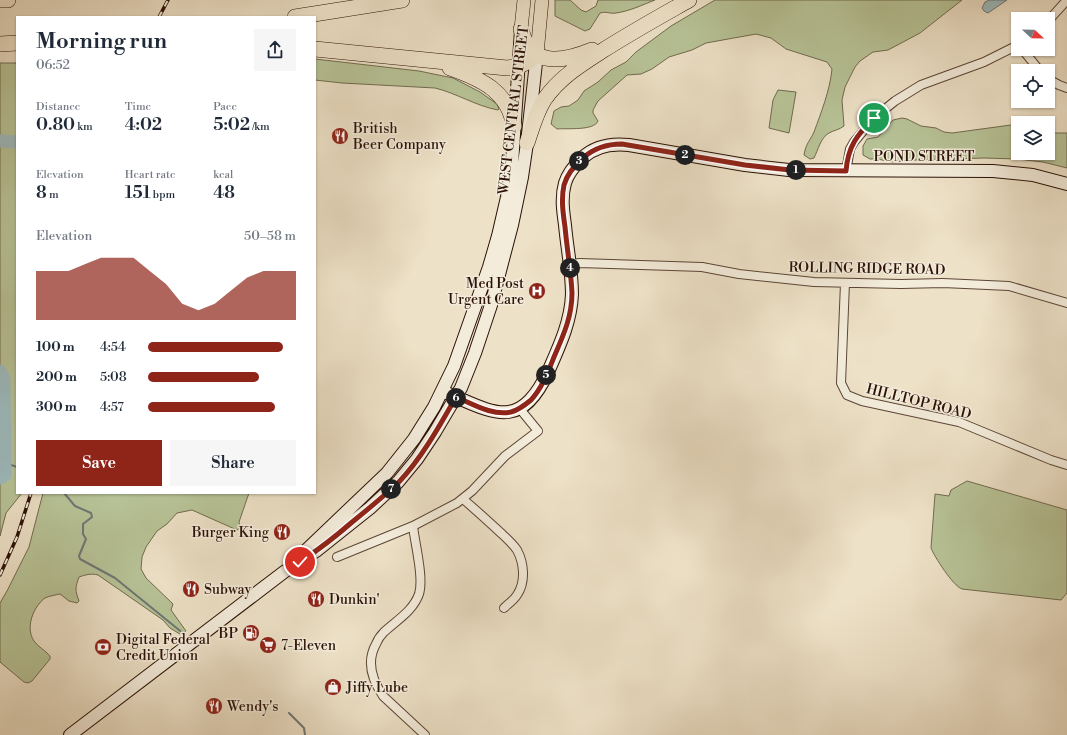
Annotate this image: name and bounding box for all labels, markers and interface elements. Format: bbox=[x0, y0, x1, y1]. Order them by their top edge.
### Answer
north arrow bbox=[1011, 12, 1055, 56]
map controls bbox=[1011, 12, 1055, 160]
street label: WEST CENTRAL STREET bbox=[495, 24, 533, 197]
text: Morning run bbox=[36, 28, 167, 55]
button: share bbox=[254, 29, 296, 71]
text: 06:52 bbox=[36, 57, 70, 73]
button: locate bbox=[1011, 64, 1055, 108]
text: Distance bbox=[36, 100, 80, 114]
text: Time bbox=[125, 100, 151, 114]
text: Pace bbox=[213, 100, 237, 114]
pin bbox=[857, 101, 891, 135]
icon: arrive bbox=[863, 107, 885, 129]
text: 0.80 bbox=[36, 114, 75, 136]
text: 4:02 bbox=[125, 114, 162, 136]
text: 5:02 bbox=[213, 114, 250, 136]
button: layers bbox=[1011, 116, 1055, 160]
text: km bbox=[75, 120, 93, 134]
text: /km bbox=[250, 120, 270, 134]
place label: British Beer Company bbox=[352, 120, 446, 154]
restaurant icon: British Beer Company bbox=[330, 126, 350, 146]
pin: 2 bbox=[675, 145, 695, 165]
text: 2 bbox=[682, 148, 688, 162]
street label: POND STREET bbox=[874, 148, 975, 166]
pin: 3 bbox=[569, 151, 589, 171]
text: 3 bbox=[576, 154, 582, 168]
pin: 1 bbox=[786, 160, 806, 180]
text: 1 bbox=[793, 163, 799, 177]
text: Elevation bbox=[36, 168, 84, 182]
text: Heart rate bbox=[125, 168, 175, 182]
text: kcal bbox=[213, 168, 233, 182]
text: 8 bbox=[36, 182, 47, 204]
text: 151 bbox=[125, 182, 151, 204]
text: 48 bbox=[213, 182, 235, 204]
text: m bbox=[47, 188, 59, 202]
text: bpm bbox=[151, 188, 175, 202]
text: Elevation bbox=[36, 228, 92, 244]
text: 50–58 m bbox=[244, 228, 296, 244]
pin: 4 bbox=[560, 258, 580, 278]
street label: ROLLING RIDGE ROAD bbox=[788, 259, 946, 279]
text: 4 bbox=[566, 261, 574, 275]
place label: Med Post Urgent Care bbox=[448, 275, 524, 309]
hospital icon: Med Post Urgent Care bbox=[527, 281, 547, 301]
text: 100 m bbox=[36, 339, 75, 355]
text: 4:54 bbox=[100, 339, 126, 355]
pin: 5 bbox=[536, 365, 556, 385]
text: 5 bbox=[543, 368, 549, 382]
text: 200 m bbox=[36, 369, 77, 385]
text: 5:08 bbox=[100, 369, 127, 385]
street label: HILLTOP ROAD bbox=[864, 380, 973, 424]
pin: 6 bbox=[446, 388, 466, 408]
text: 6 bbox=[453, 391, 459, 405]
text: 300 m bbox=[36, 399, 77, 415]
text: 4:57 bbox=[100, 399, 124, 415]
button: Save bbox=[36, 440, 162, 486]
button: Share bbox=[170, 440, 296, 486]
pin: 7 bbox=[381, 479, 401, 499]
text: 7 bbox=[388, 482, 394, 496]
restaurant icon: Burger King bbox=[272, 522, 292, 542]
place label: Burger King bbox=[191, 524, 270, 542]
pin bbox=[283, 545, 317, 579]
icon: check bbox=[289, 551, 311, 573]
restaurant icon: Subway bbox=[181, 579, 201, 599]
place label: Subway bbox=[204, 581, 252, 599]
restaurant icon: Dunkin' bbox=[306, 589, 326, 609]
place label: Dunkin' bbox=[329, 591, 380, 609]
fuel station icon: BP bbox=[241, 623, 261, 643]
place label: BP bbox=[218, 625, 238, 643]
place label: Digital Federal Credit Union bbox=[116, 631, 210, 665]
supermarket icon: 7-Eleven bbox=[258, 635, 278, 655]
bank icon: Digital Federal Credit Union bbox=[93, 637, 113, 657]
place label: 7-Eleven bbox=[281, 637, 337, 655]
shop icon: Jiffy Lube bbox=[323, 677, 343, 697]
place label: Jiffy Lube bbox=[345, 679, 408, 697]
restaurant icon: Wendy's bbox=[204, 696, 224, 716]
place label: Wendy's bbox=[226, 698, 278, 716]

